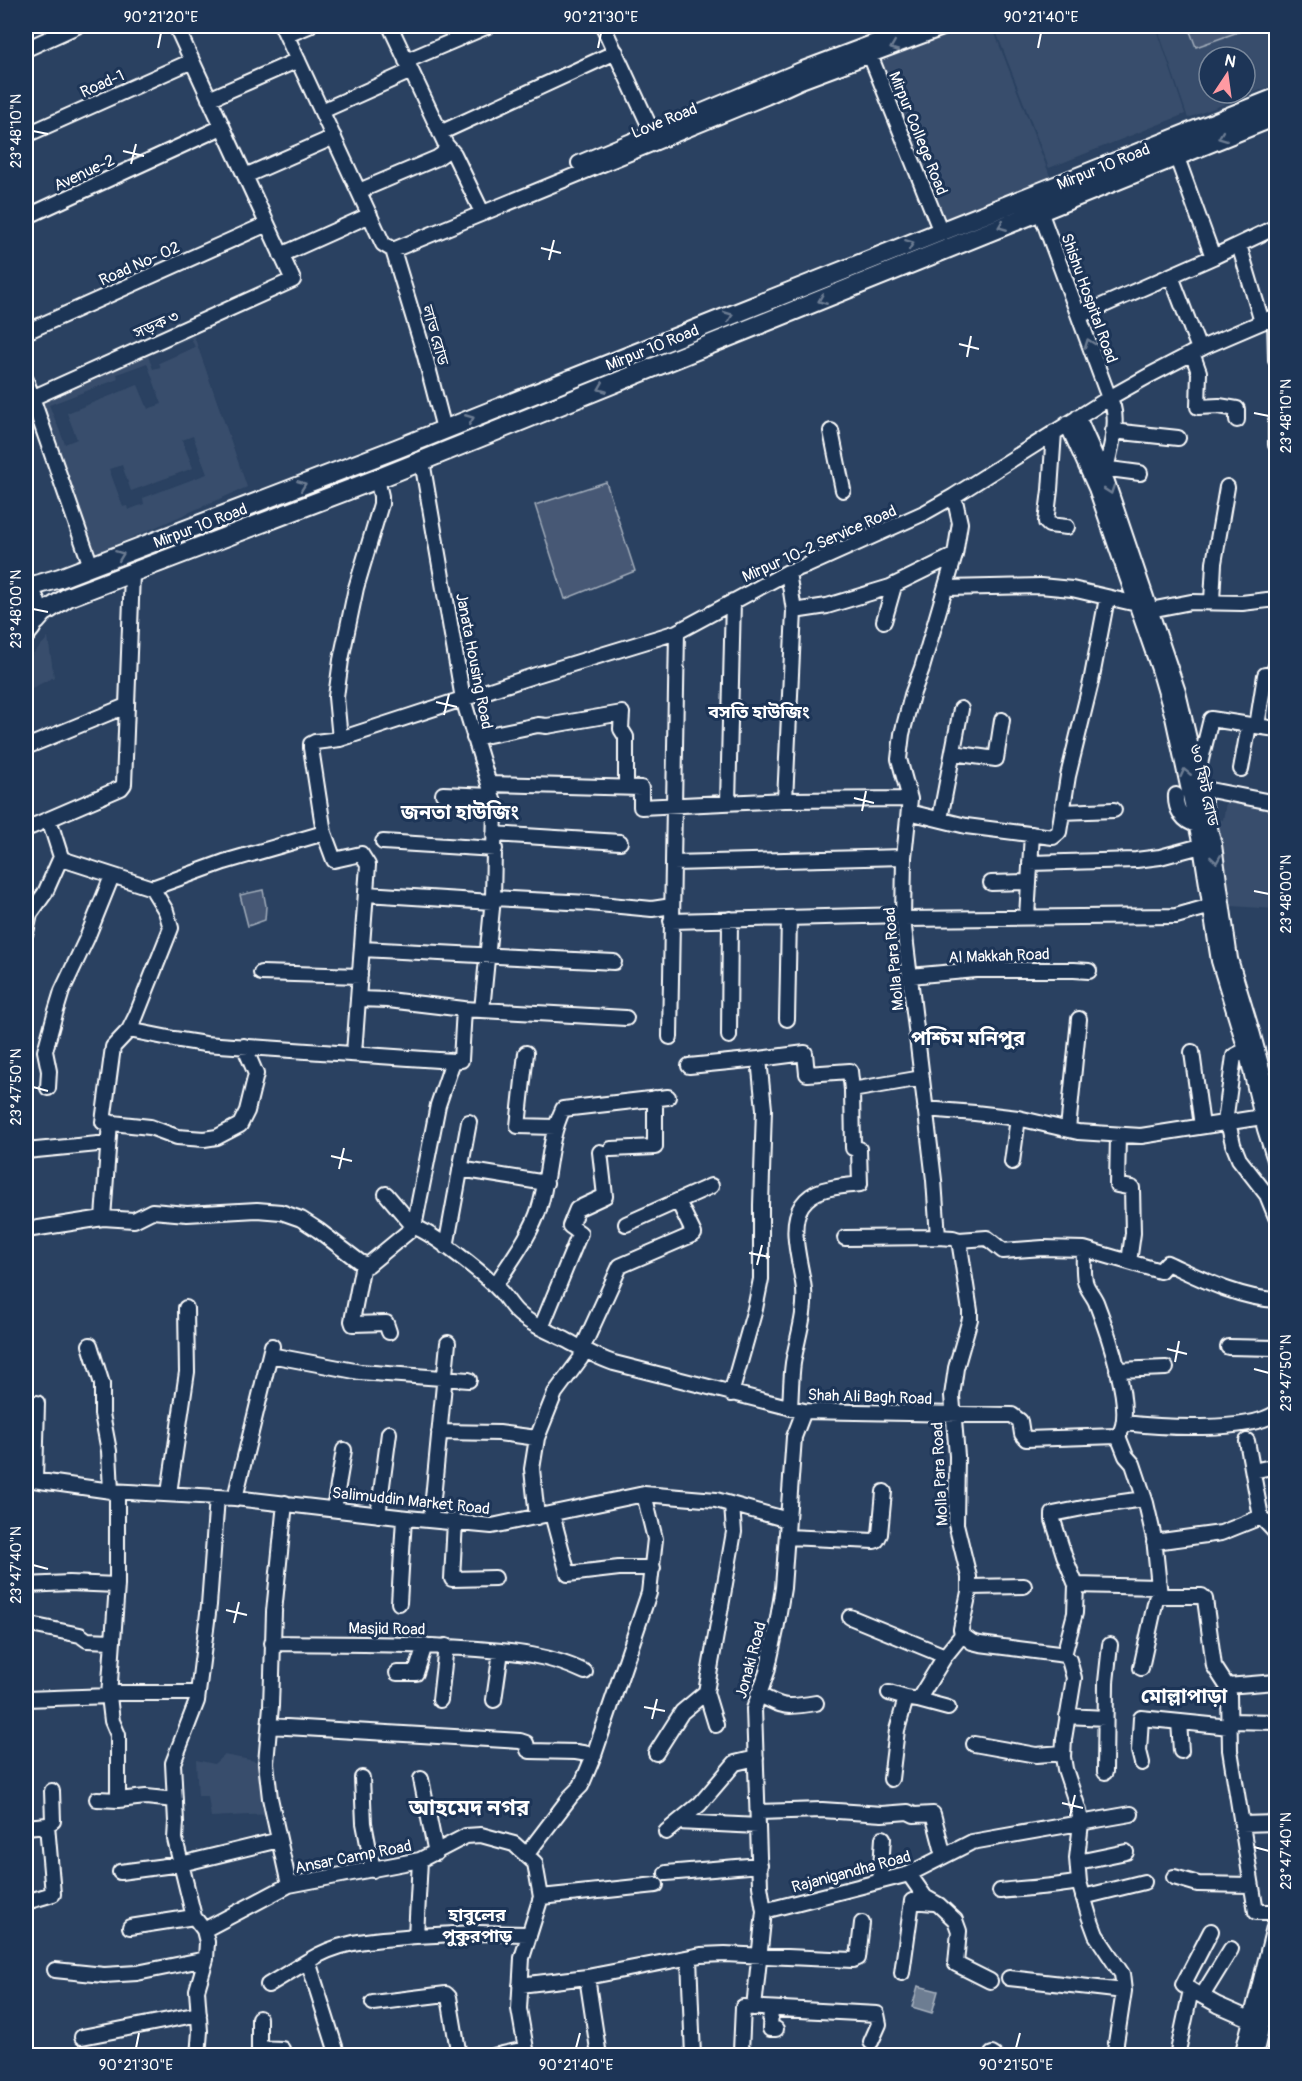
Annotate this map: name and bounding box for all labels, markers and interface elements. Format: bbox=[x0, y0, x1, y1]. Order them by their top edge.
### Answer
text: 90°21'20"E bbox=[124, 8, 198, 27]
text: 90°21'30"E bbox=[564, 8, 638, 27]
text: 90°21'40"E bbox=[1004, 8, 1078, 27]
one-way arrow bbox=[889, 40, 900, 52]
north arrow bbox=[1197, 45, 1257, 105]
text: N bbox=[1223, 50, 1238, 72]
street label: Road-1 bbox=[77, 65, 128, 102]
street label: Mirpur College Road bbox=[884, 69, 952, 198]
text: 23°48'10"N bbox=[7, 94, 26, 168]
street label: Love Road bbox=[628, 99, 700, 143]
one-way arrow bbox=[1217, 130, 1228, 142]
street label: Mirpur 10 Road bbox=[1054, 139, 1153, 195]
street label: Avenue-2 bbox=[51, 150, 118, 196]
one-way arrow bbox=[998, 219, 1009, 231]
street label: Shishu Hospital Road bbox=[1056, 231, 1122, 366]
street label: Road No- 02 bbox=[96, 237, 183, 291]
one-way arrow bbox=[904, 239, 915, 251]
one-way arrow bbox=[817, 293, 828, 305]
street label: লাভ রোড bbox=[417, 302, 453, 368]
street label: সড়ক ৩ bbox=[130, 306, 183, 344]
one-way arrow bbox=[723, 311, 734, 323]
street label: Mirpur 10 Road bbox=[603, 320, 702, 376]
one-way arrow bbox=[1084, 338, 1096, 349]
text: 23°48'10"N bbox=[1277, 379, 1296, 453]
one-way arrow bbox=[597, 381, 608, 393]
one-way arrow bbox=[463, 414, 474, 426]
one-way arrow bbox=[296, 480, 307, 492]
one-way arrow bbox=[1102, 484, 1115, 495]
street label: Mirpur 10 Road bbox=[151, 499, 250, 553]
street label: Mirpur 10-2 Service Road bbox=[739, 501, 900, 587]
one-way arrow bbox=[114, 550, 125, 563]
text: 23°48'00"N bbox=[7, 570, 26, 648]
street label: Janata Housing Road bbox=[451, 591, 497, 731]
district label: বসতি হাউজিং bbox=[707, 701, 810, 724]
street label: ৬০ ফিট রোড bbox=[1185, 742, 1223, 829]
one-way arrow bbox=[1179, 768, 1192, 778]
district label: জনতা হাউজিং bbox=[400, 800, 519, 825]
one-way arrow bbox=[1209, 854, 1221, 864]
text: 23°48'00"N bbox=[1277, 855, 1296, 933]
street label: Molla Para Road bbox=[880, 906, 908, 1012]
street label: Al Makkah Road bbox=[948, 944, 1050, 968]
district label: পশ্চিম মনিপুর bbox=[911, 1026, 1026, 1051]
text: 23°47'50"N bbox=[7, 1048, 26, 1126]
text: 23°47'50"N bbox=[1277, 1334, 1296, 1412]
street label: Shah Ali Bagh Road bbox=[807, 1385, 933, 1409]
street label: Molla Para Road bbox=[927, 1421, 953, 1526]
street label: Salimuddin Market Road bbox=[331, 1483, 491, 1519]
text: 23°47'40"N bbox=[7, 1526, 26, 1604]
street label: Masjid Road bbox=[348, 1618, 426, 1640]
street label: Jonaki Road bbox=[731, 1620, 771, 1701]
district label: মোল্লাপাড়া bbox=[1141, 1684, 1228, 1709]
district label: আহমেদ নগর bbox=[408, 1794, 530, 1822]
text: 23°47'40"N bbox=[1277, 1812, 1296, 1890]
street label: Ansar Camp Road bbox=[293, 1836, 413, 1878]
street label: Rajanigandha Road bbox=[789, 1846, 913, 1898]
district label: হাবুলের পুকুরপাড় bbox=[442, 1904, 513, 1948]
text: 90°21'30"E bbox=[99, 2056, 173, 2075]
text: 90°21'40"E bbox=[539, 2056, 613, 2075]
text: 90°21'50"E bbox=[979, 2056, 1053, 2075]

